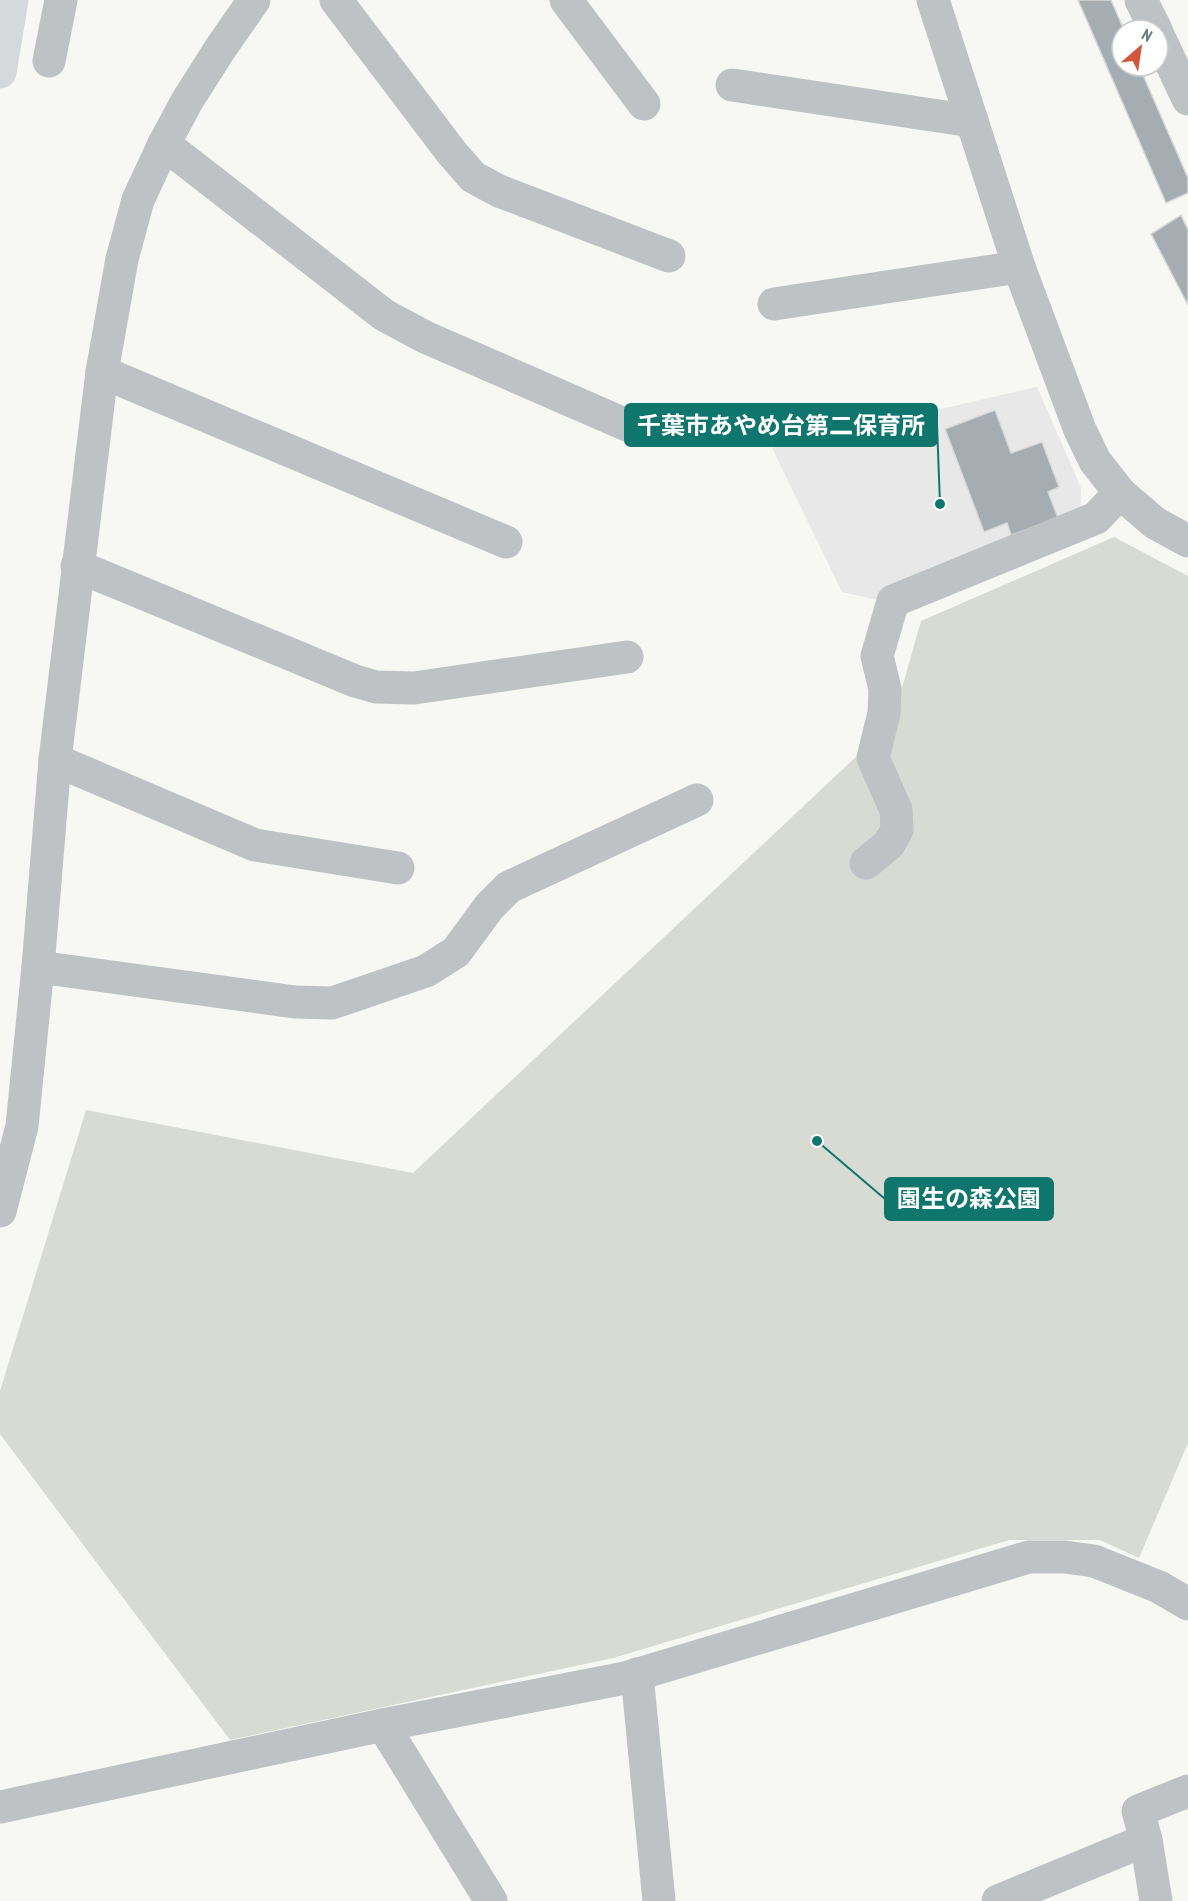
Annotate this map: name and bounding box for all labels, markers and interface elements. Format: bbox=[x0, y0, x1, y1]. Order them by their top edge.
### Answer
north arrow bbox=[1110, 18, 1170, 78]
text: N bbox=[1139, 24, 1156, 46]
callout: 千葉市あやめ台第二保育所 bbox=[625, 404, 937, 446]
text: 千葉市あやめ台第二保育所 bbox=[637, 410, 925, 441]
callout: 園生の森公園 bbox=[885, 1178, 1053, 1220]
text: 園生の森公園 bbox=[897, 1183, 1041, 1214]

